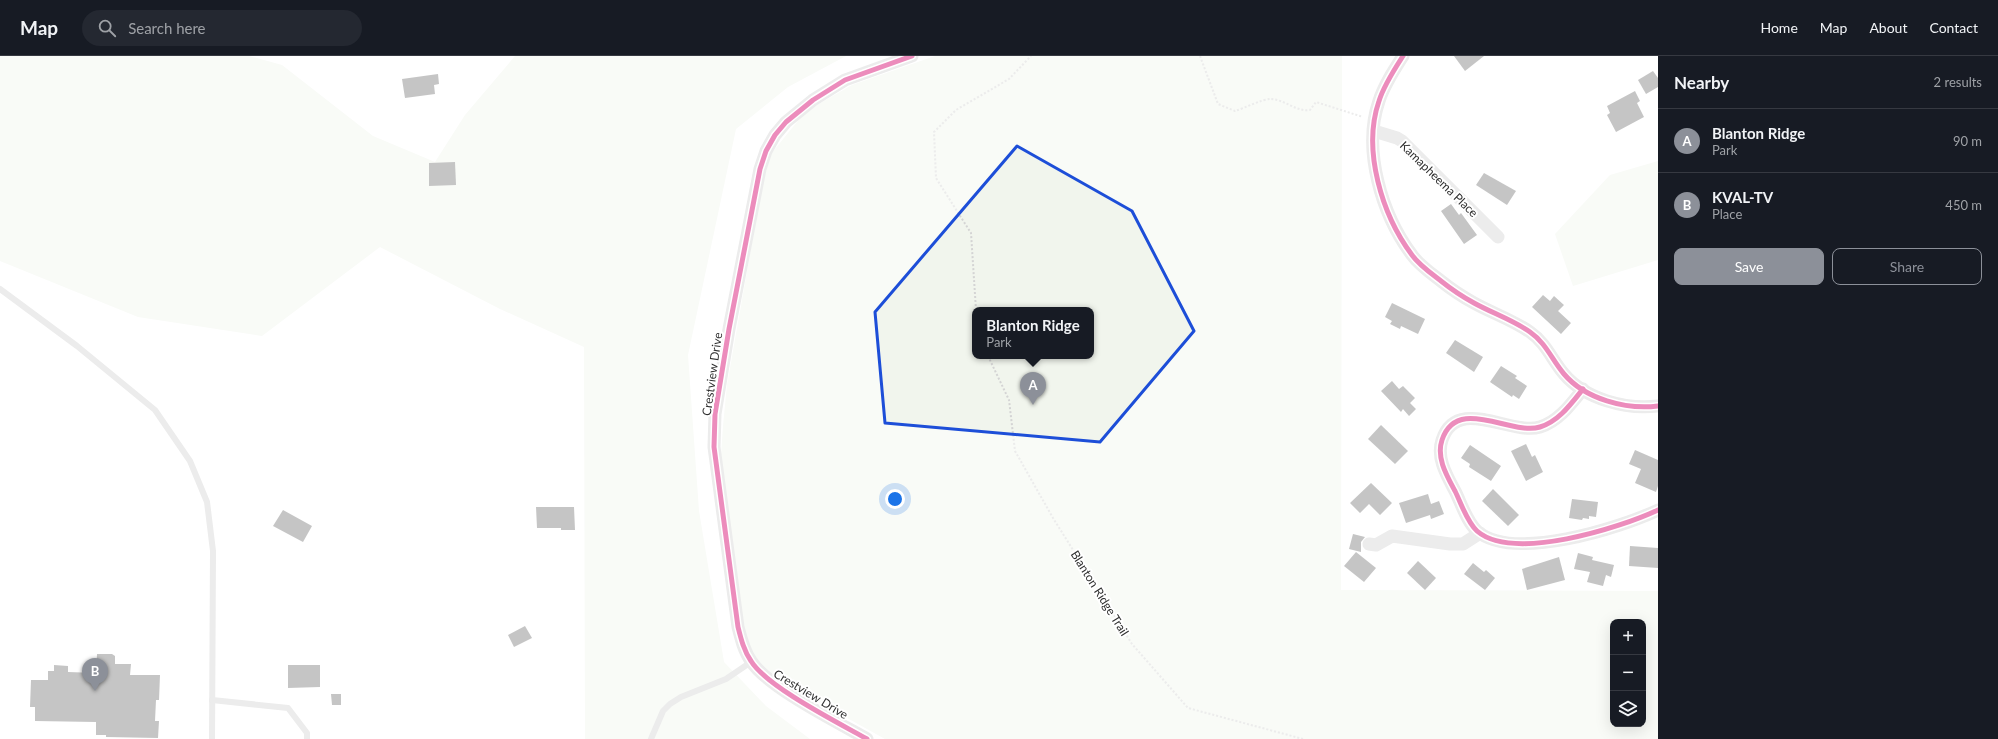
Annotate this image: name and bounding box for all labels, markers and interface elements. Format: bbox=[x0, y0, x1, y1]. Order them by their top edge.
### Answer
search box bbox=[82, 10, 362, 46]
text: Map bbox=[20, 16, 58, 39]
icon: search bbox=[96, 17, 118, 39]
text: Search here bbox=[128, 19, 206, 37]
text: Home bbox=[1760, 19, 1798, 36]
text: Map bbox=[1820, 19, 1847, 36]
text: About bbox=[1869, 19, 1907, 36]
text: Contact bbox=[1929, 19, 1978, 36]
text: Nearby bbox=[1674, 72, 1729, 93]
text: 2 results bbox=[1934, 74, 1982, 90]
text: Blanton Ridge bbox=[1712, 124, 1805, 142]
text: A bbox=[1682, 133, 1692, 149]
text: 90 m bbox=[1953, 133, 1982, 149]
street label: Kamapheema Place bbox=[1397, 138, 1481, 220]
text: Park bbox=[1712, 142, 1737, 158]
text: KVAL-TV bbox=[1712, 188, 1773, 206]
text: B bbox=[1683, 197, 1691, 213]
text: 450 m bbox=[1945, 197, 1982, 213]
text: Place bbox=[1712, 206, 1742, 222]
button: Save bbox=[1674, 248, 1824, 285]
button: Share bbox=[1832, 248, 1982, 285]
popup bbox=[972, 307, 1094, 359]
text: Blanton Ridge bbox=[986, 316, 1080, 334]
street label: Crestview Drive bbox=[699, 331, 725, 417]
text: Park bbox=[986, 334, 1012, 350]
pin: A bbox=[1020, 372, 1046, 405]
your location bbox=[885, 489, 905, 509]
street label: Blanton Ridge Trail bbox=[1068, 548, 1132, 638]
map controls bbox=[1610, 619, 1646, 727]
button: + bbox=[1610, 619, 1646, 655]
button: − bbox=[1610, 655, 1646, 691]
pin: B bbox=[82, 658, 108, 691]
street label: Crestview Drive bbox=[771, 666, 851, 722]
button: layers bbox=[1610, 691, 1646, 727]

